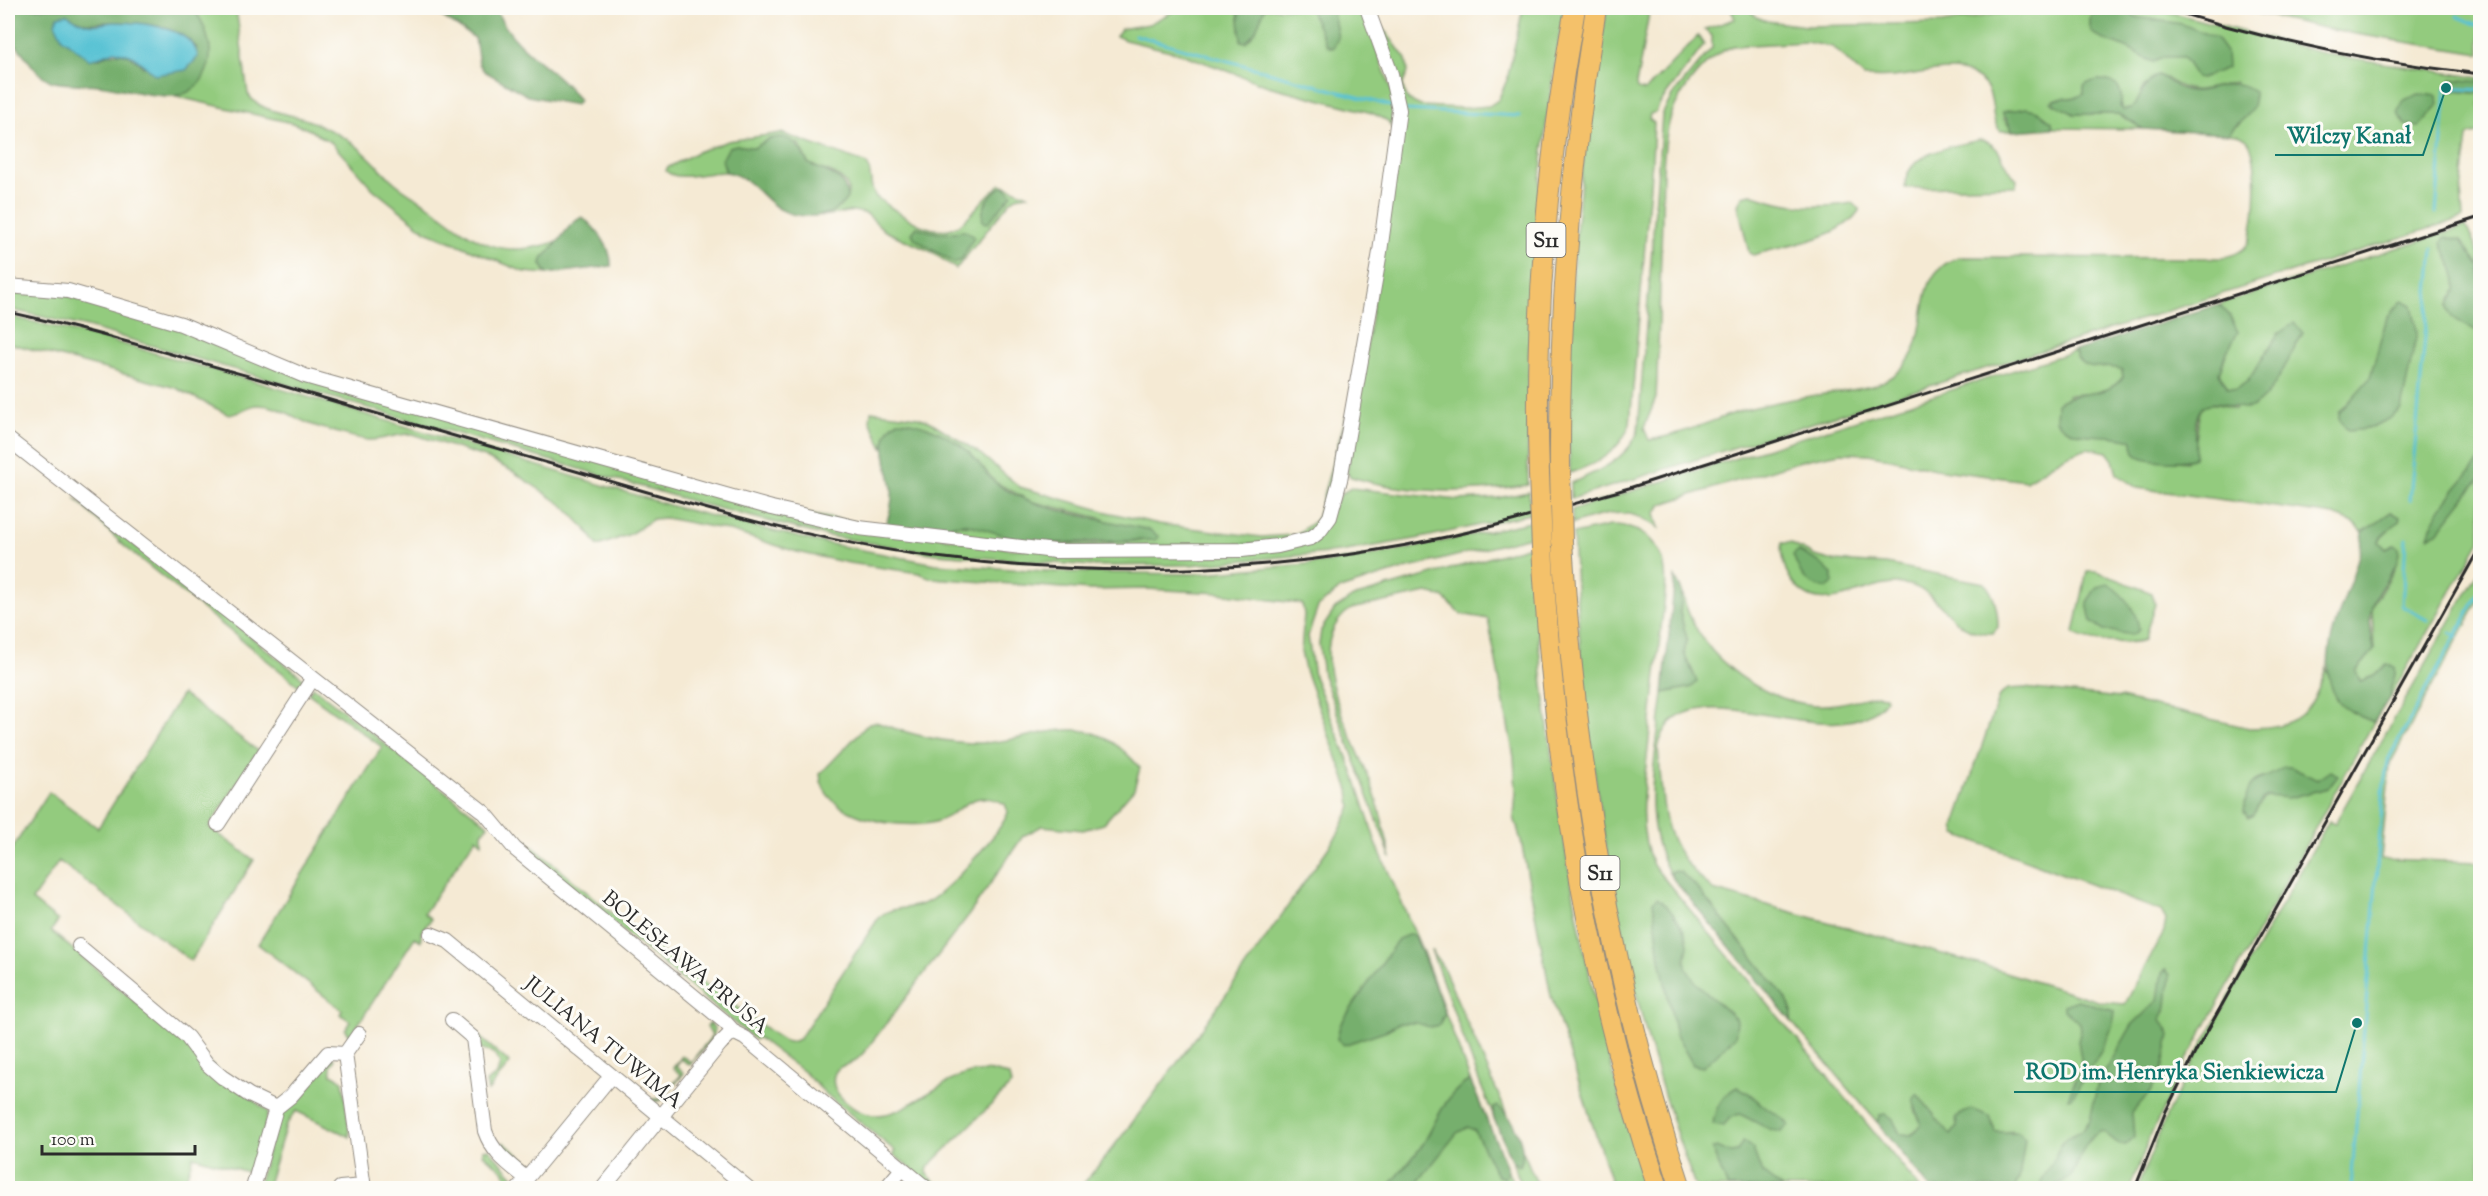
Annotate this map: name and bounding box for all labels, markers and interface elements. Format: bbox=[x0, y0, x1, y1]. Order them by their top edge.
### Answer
callout: Wilczy Kanał bbox=[2275, 115, 2423, 155]
text: Wilczy Kanał bbox=[2287, 122, 2412, 154]
road number: S11 bbox=[1526, 223, 1566, 257]
road number: S11 bbox=[1580, 856, 1620, 890]
street label: BOLESŁAWA PRUSA bbox=[595, 885, 775, 1042]
street label: JULIANA TUWIMA bbox=[516, 970, 688, 1117]
callout: ROD im. Henryka Sienkiewicza bbox=[2014, 1052, 2336, 1092]
text: ROD im. Henryka Sienkiewicza bbox=[2026, 1058, 2325, 1090]
scale bar bbox=[42, 1118, 195, 1156]
text: 100 m bbox=[51, 1128, 95, 1154]

